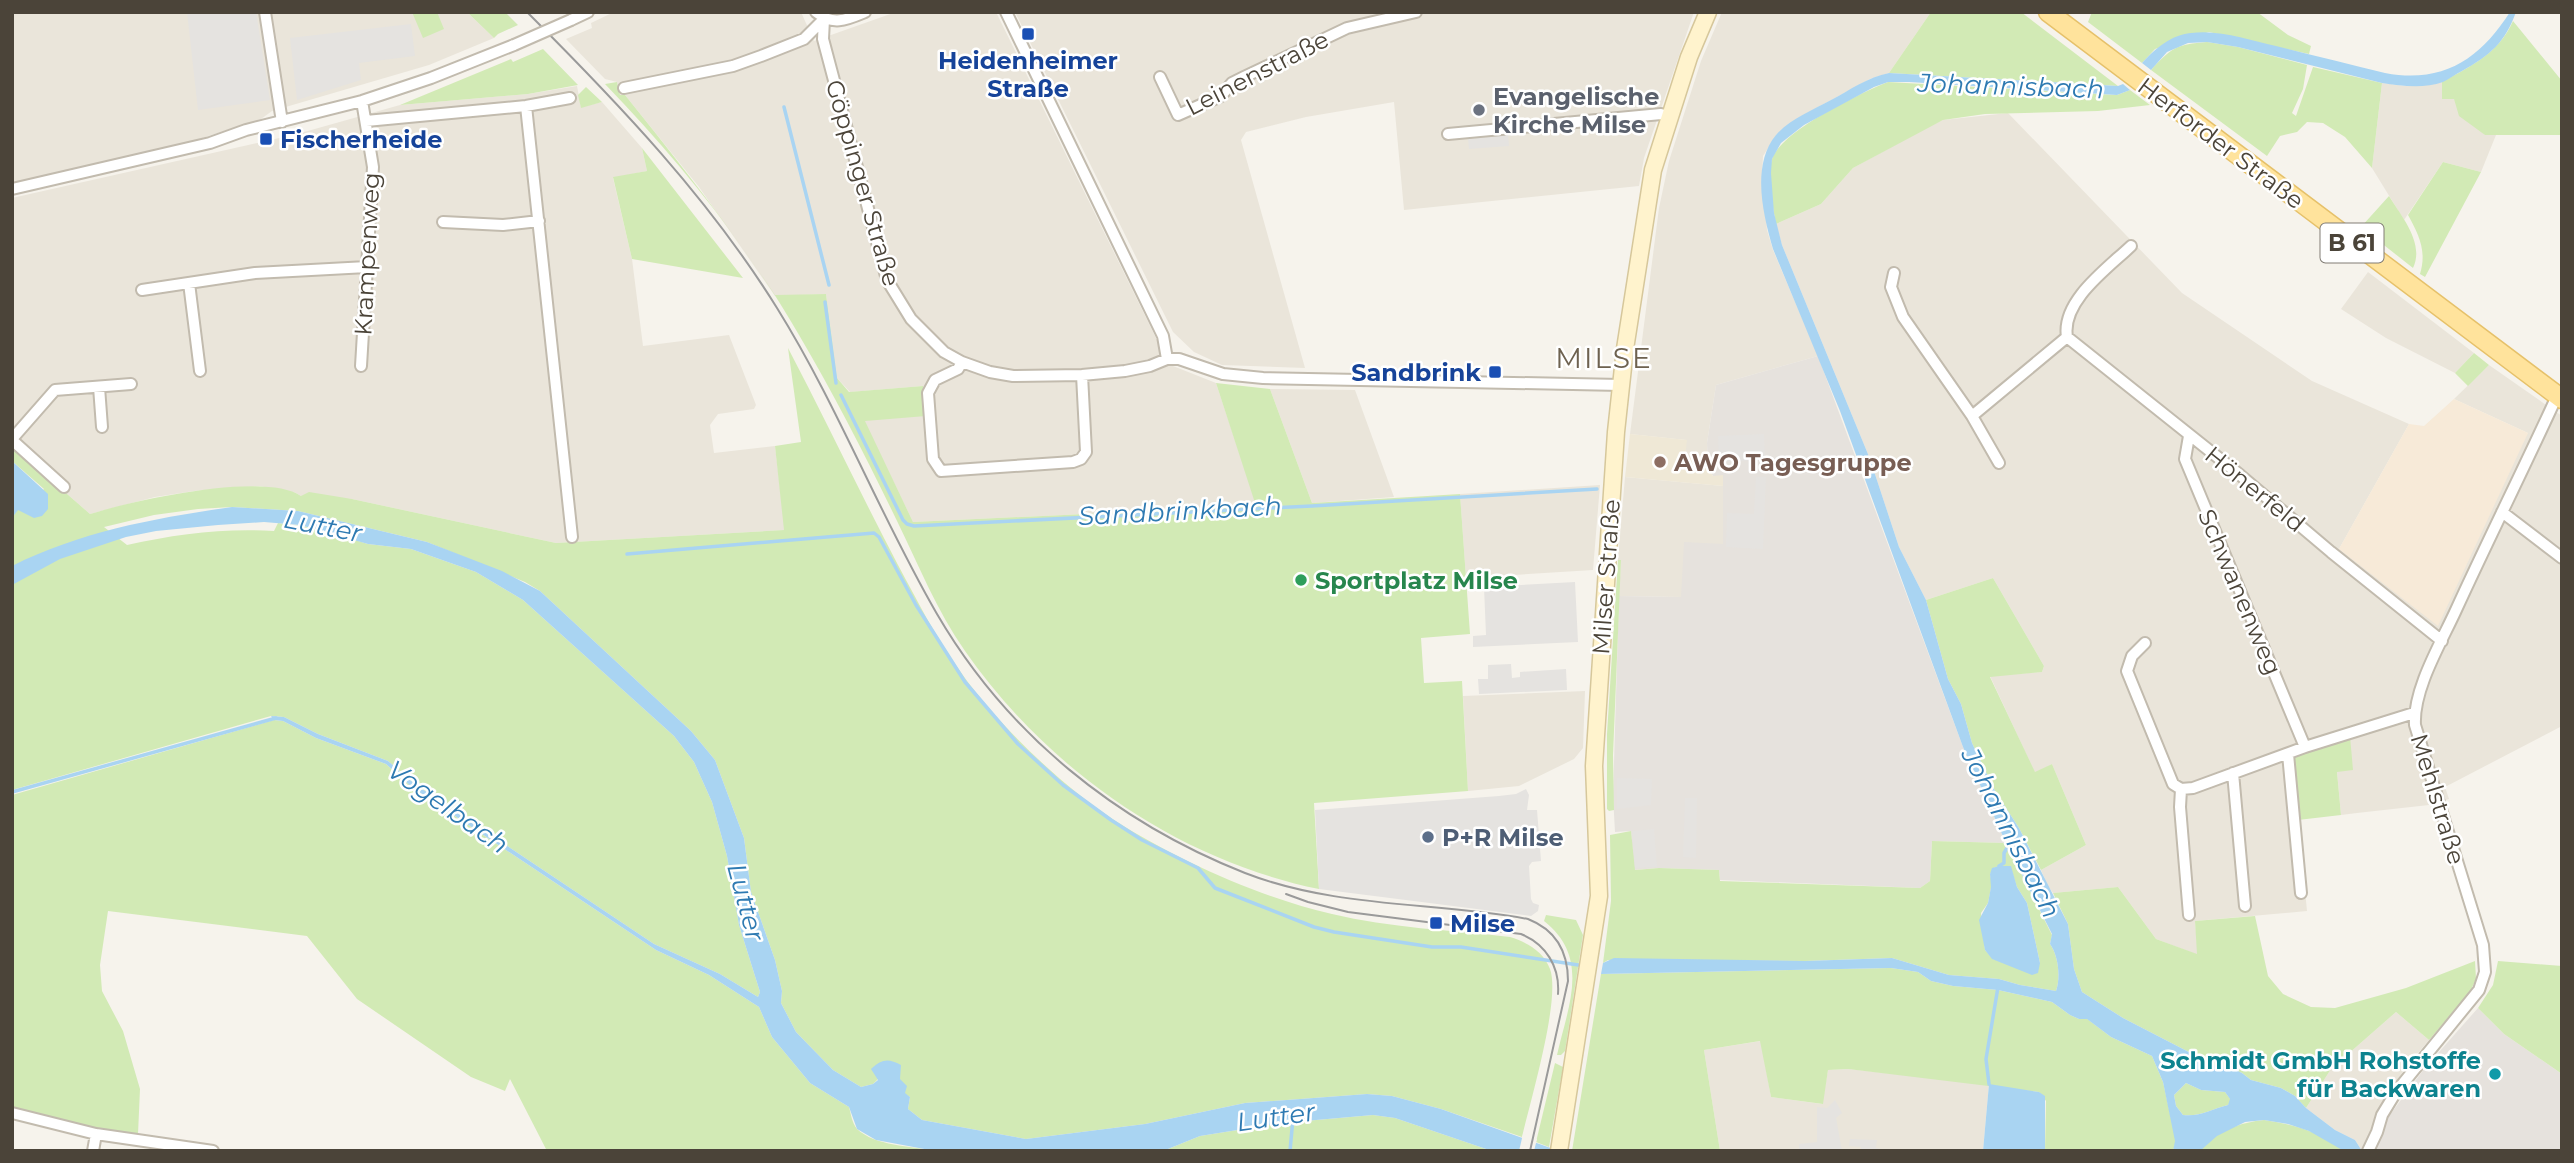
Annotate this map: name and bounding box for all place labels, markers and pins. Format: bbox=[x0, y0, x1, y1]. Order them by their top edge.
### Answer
marker: Heidenheimer Straße bbox=[1020, 26, 1036, 42]
place label: Heidenheimer Straße bbox=[938, 46, 1118, 103]
place label: Evangelische Kirche Milse bbox=[1493, 82, 1659, 139]
marker: Evangelische Kirche Milse bbox=[1471, 102, 1487, 118]
place label: Fischerheide bbox=[280, 125, 442, 154]
marker: Fischerheide bbox=[258, 131, 274, 147]
place label: Sandbrink bbox=[1351, 358, 1481, 387]
marker: Sandbrink bbox=[1487, 364, 1503, 380]
place label: AWO Tagesgruppe bbox=[1673, 448, 1912, 477]
marker: AWO Tagesgruppe bbox=[1652, 454, 1668, 470]
place label: Sportplatz Milse bbox=[1315, 566, 1518, 595]
marker: Sportplatz Milse bbox=[1293, 572, 1309, 588]
place label: P+R Milse bbox=[1442, 823, 1564, 852]
marker: P+R Milse bbox=[1420, 829, 1436, 845]
place label: Milse bbox=[1450, 909, 1515, 938]
marker: Milse bbox=[1428, 915, 1444, 931]
place label: Schmidt GmbH Rohstoffe für Backwaren bbox=[2160, 1046, 2481, 1103]
marker: Schmidt GmbH Rohstoffe für Backwaren bbox=[2487, 1066, 2503, 1082]

